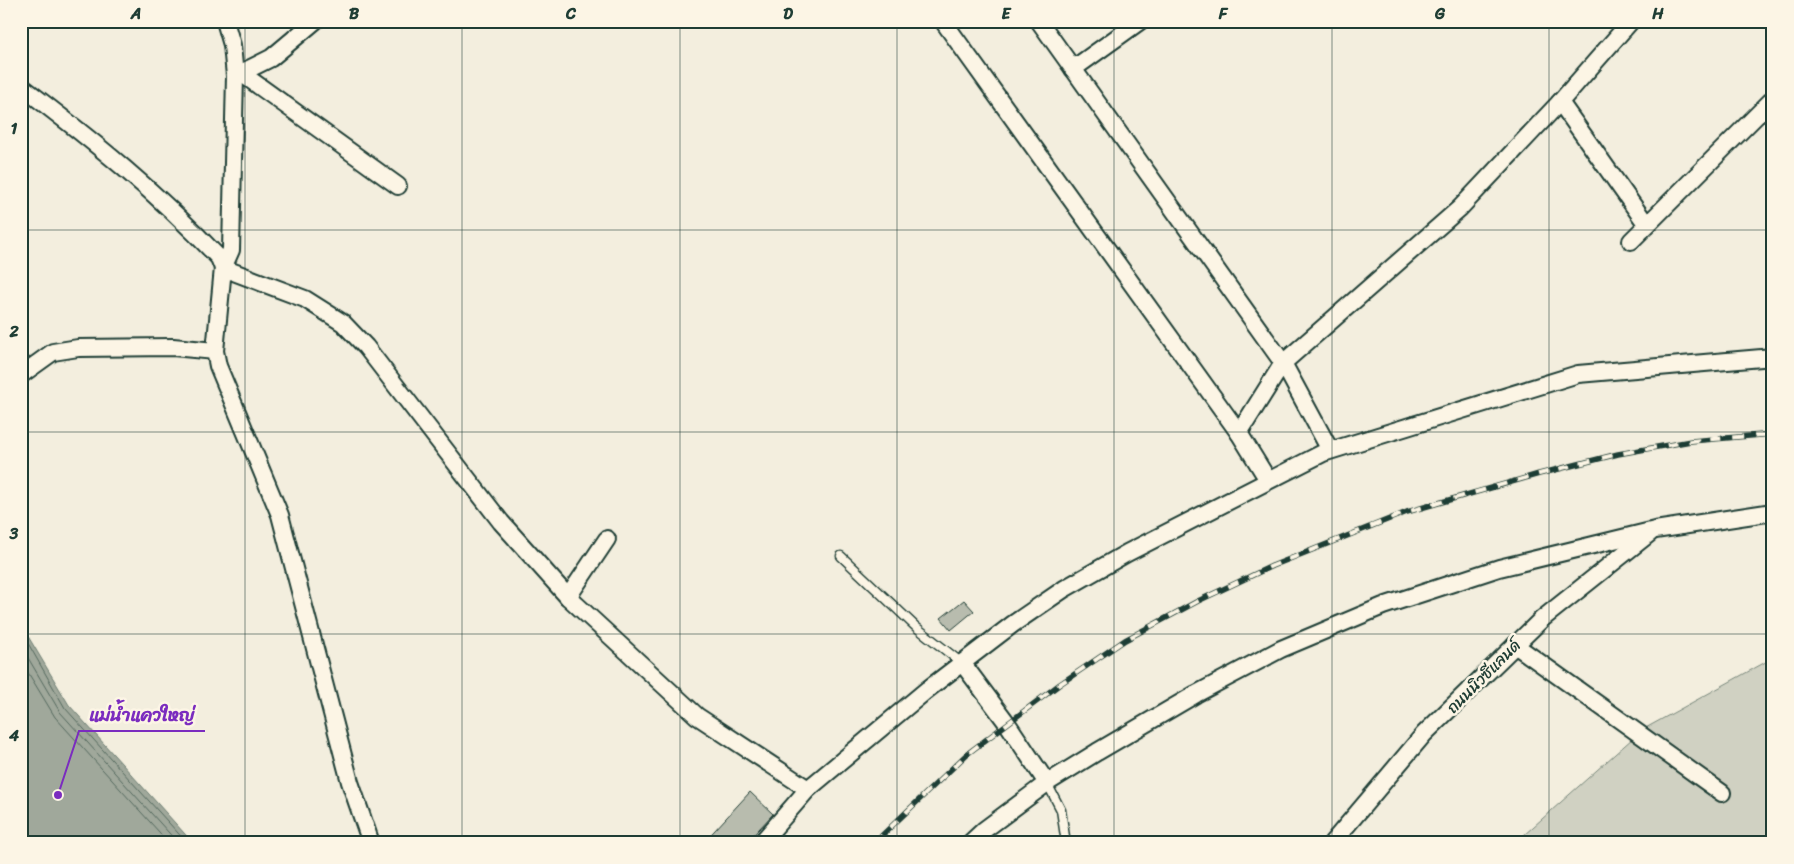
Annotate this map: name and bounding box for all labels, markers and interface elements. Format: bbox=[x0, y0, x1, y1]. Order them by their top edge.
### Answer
text: A bbox=[130, 0, 141, 28]
text: B bbox=[349, 0, 360, 28]
text: C bbox=[565, 0, 577, 28]
text: D bbox=[783, 0, 793, 28]
text: E bbox=[1002, 0, 1012, 28]
text: F bbox=[1218, 0, 1229, 28]
text: G bbox=[1434, 0, 1446, 28]
text: H bbox=[1651, 0, 1664, 28]
text: 1 bbox=[11, 114, 18, 143]
text: 2 bbox=[8, 317, 19, 346]
text: 3 bbox=[9, 519, 19, 548]
street label: ถนนนิวซีแลนด์ bbox=[1439, 630, 1530, 721]
callout: แม่น้ำแควใหญ่ bbox=[79, 698, 205, 731]
text: แม่น้ำแควใหญ่ bbox=[89, 699, 197, 731]
text: 4 bbox=[8, 721, 19, 750]

